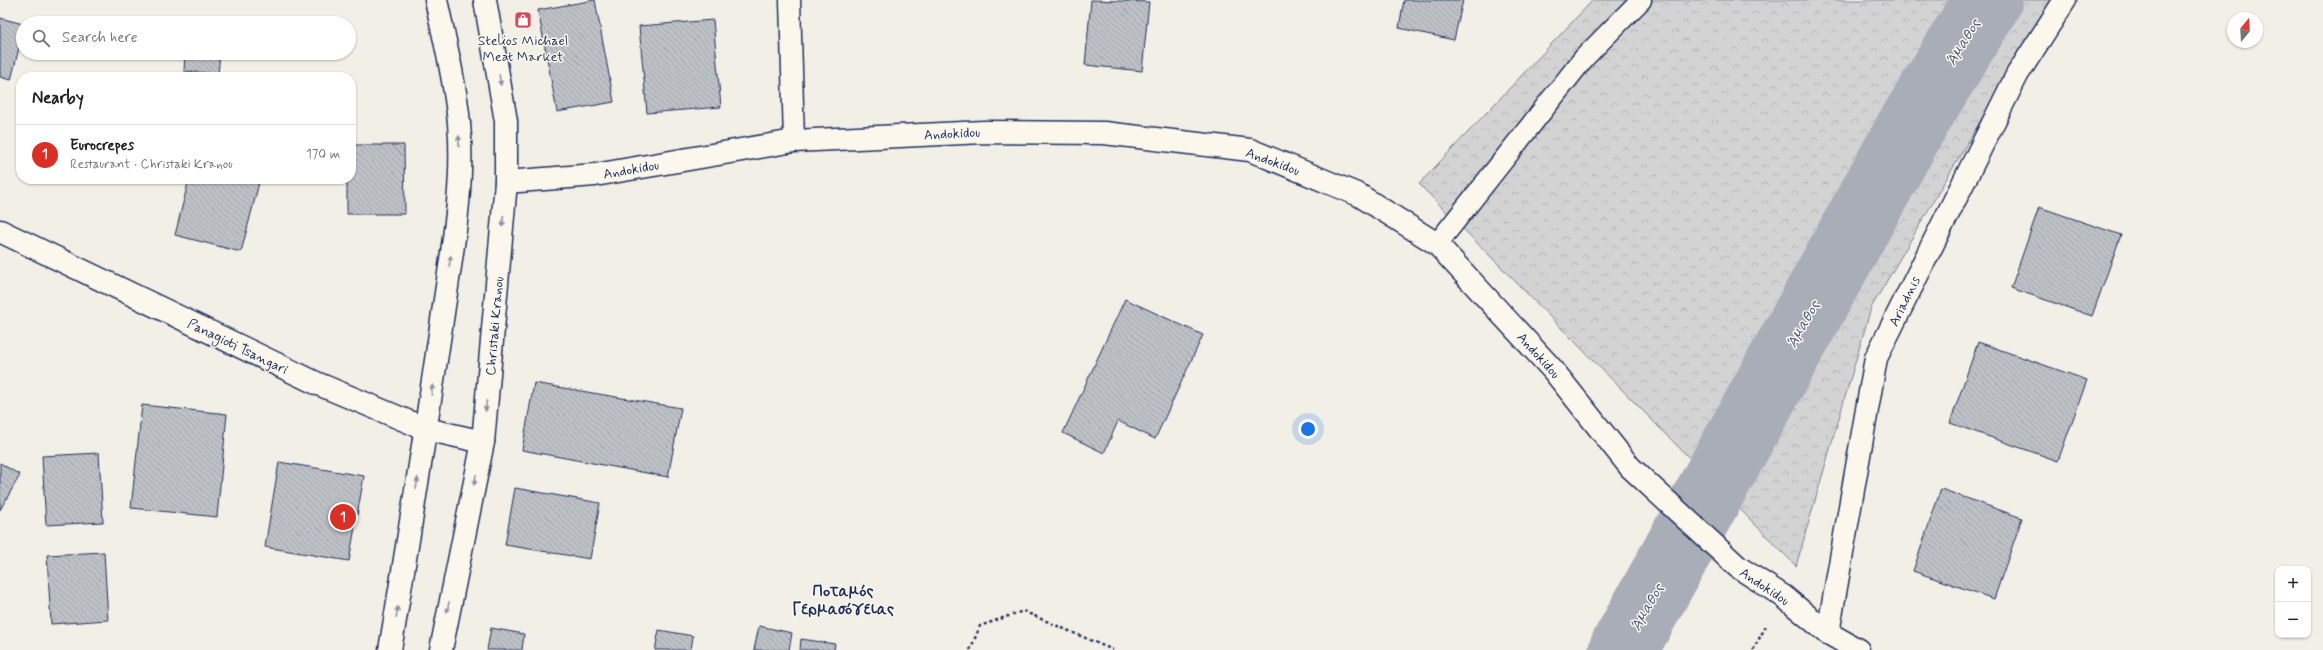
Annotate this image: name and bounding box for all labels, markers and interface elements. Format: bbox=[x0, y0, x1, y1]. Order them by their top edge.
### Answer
shop icon: Stelios Michael Meat Market bbox=[513, 10, 533, 30]
north arrow bbox=[2227, 12, 2263, 48]
water label: Άμαθος bbox=[1942, 14, 1986, 70]
search box bbox=[16, 16, 356, 60]
icon: search bbox=[30, 27, 52, 49]
text: Search here bbox=[62, 28, 138, 48]
place label: Stelios Michael Meat Market bbox=[478, 32, 568, 66]
one-way arrow bbox=[497, 73, 503, 86]
text: Nearby bbox=[32, 87, 84, 109]
street label: Andokidou bbox=[923, 124, 981, 144]
one-way arrow bbox=[456, 134, 462, 147]
text: Eurocrepes bbox=[70, 136, 134, 156]
street label: Andokidou bbox=[1243, 144, 1302, 180]
text: 1 bbox=[42, 146, 48, 163]
text: 170 m bbox=[306, 146, 340, 163]
text: Restaurant · Christaki Kranou bbox=[70, 156, 233, 173]
street label: Andokidou bbox=[602, 156, 661, 184]
one-way arrow bbox=[500, 215, 507, 227]
one-way arrow bbox=[447, 255, 453, 267]
street label: Ariadnis bbox=[1885, 273, 1925, 329]
street label: Christaki Kranou bbox=[482, 276, 508, 376]
water label: Άμαθος bbox=[1783, 296, 1826, 352]
street label: Panagioti Tsangari bbox=[184, 315, 291, 380]
street label: Andokidou bbox=[1513, 329, 1564, 383]
one-way arrow bbox=[429, 384, 435, 396]
one-way arrow bbox=[483, 400, 490, 412]
your location bbox=[1298, 419, 1318, 439]
one-way arrow bbox=[471, 474, 477, 486]
one-way arrow bbox=[414, 477, 420, 489]
pin: 1 bbox=[330, 502, 356, 532]
street label: Andokidou bbox=[1736, 564, 1793, 610]
map controls bbox=[2275, 566, 2311, 638]
button: + bbox=[2275, 566, 2311, 602]
water label: Άμαθος bbox=[1627, 579, 1670, 635]
district label: Ποταμός Γερμασόγειας bbox=[792, 581, 894, 620]
one-way arrow bbox=[445, 601, 451, 613]
button: − bbox=[2275, 602, 2311, 638]
one-way arrow bbox=[394, 605, 400, 618]

